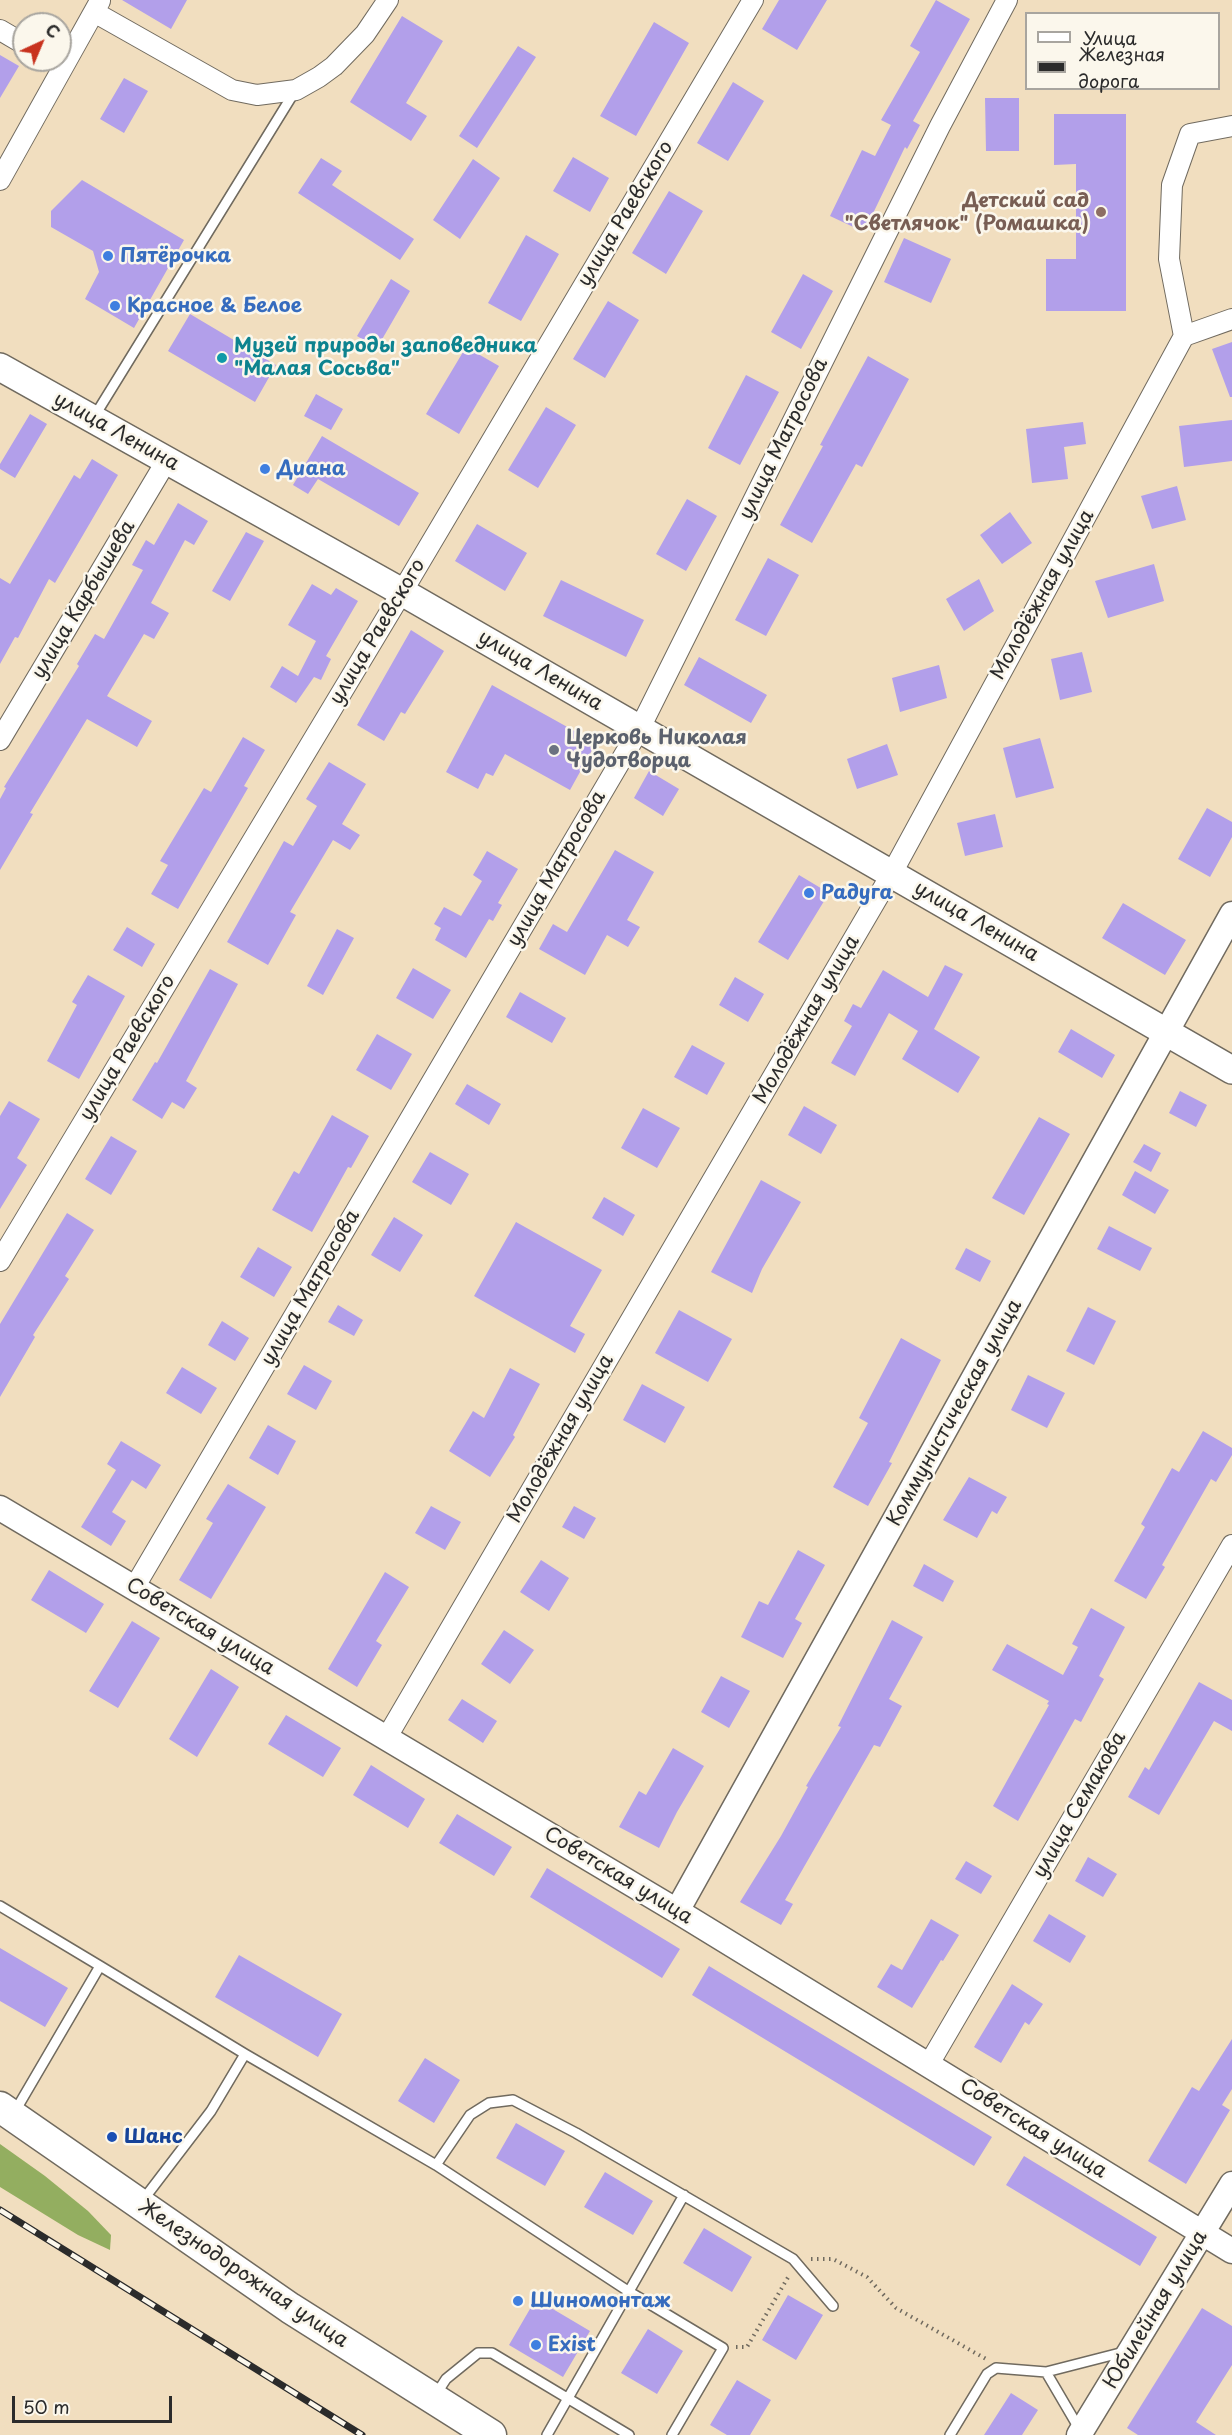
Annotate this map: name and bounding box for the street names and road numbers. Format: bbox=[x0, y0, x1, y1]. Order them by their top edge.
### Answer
street label: улица Раевского bbox=[573, 137, 679, 291]
street label: улица Матросова bbox=[735, 355, 833, 523]
street label: улица Ленина bbox=[49, 388, 183, 476]
street label: Молодёжная улица bbox=[986, 506, 1100, 684]
street label: улица Карбышева bbox=[27, 516, 141, 684]
street label: улица Раевского bbox=[325, 555, 431, 709]
street label: улица Ленина bbox=[473, 626, 607, 716]
street label: улица Матросова bbox=[503, 787, 611, 951]
street label: улица Ленина bbox=[909, 877, 1043, 967]
street label: Молодёжная улица bbox=[749, 931, 865, 1109]
street label: улица Раевского bbox=[75, 971, 181, 1125]
street label: улица Матросова bbox=[257, 1206, 365, 1370]
street label: Коммунистическая улица bbox=[883, 1295, 1027, 1531]
street label: Молодёжная улица bbox=[503, 1350, 619, 1528]
street label: Советская улица bbox=[121, 1573, 279, 1681]
street label: улица Семакова bbox=[1028, 1727, 1132, 1883]
street label: Советская улица bbox=[539, 1822, 697, 1930]
street label: Советская улица bbox=[955, 2074, 1111, 2184]
street label: Железнодорожная улица bbox=[134, 2195, 352, 2353]
street label: Юбилейная улица bbox=[1099, 2227, 1213, 2393]

